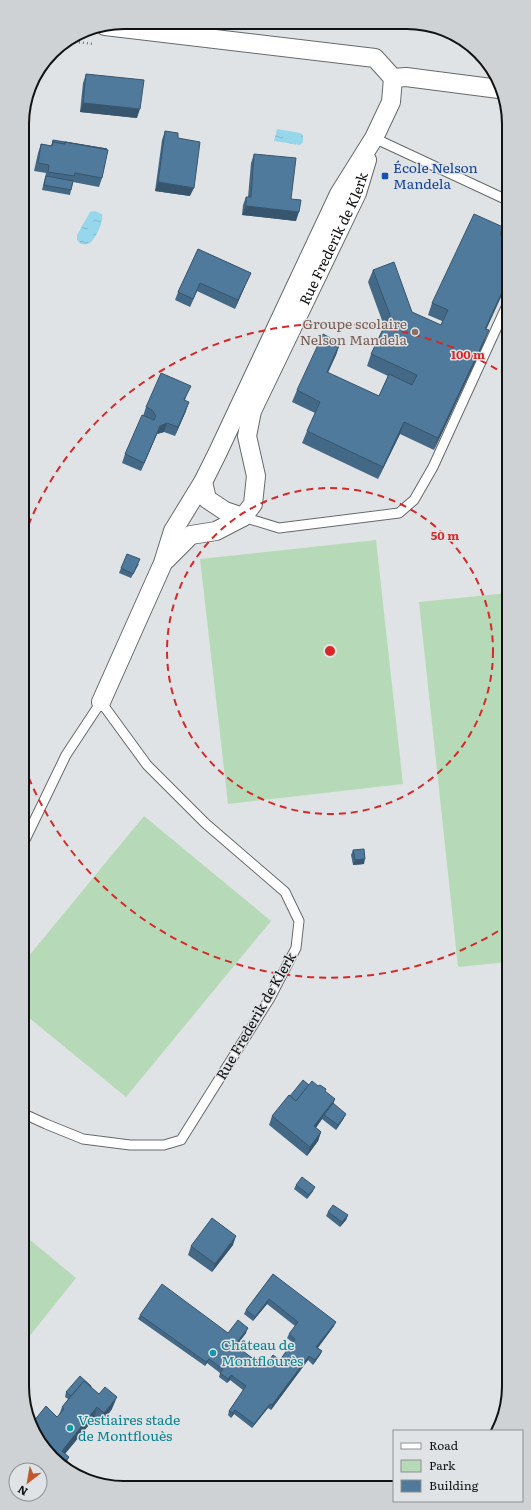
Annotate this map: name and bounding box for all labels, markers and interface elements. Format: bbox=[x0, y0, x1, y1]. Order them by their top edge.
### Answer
place label: École Nelson Mandela bbox=[393, 157, 478, 193]
street label: Rue Frederik de Klerk bbox=[294, 169, 372, 308]
marker: École Nelson Mandela bbox=[380, 171, 390, 181]
place label: Groupe scolaire Nelson Mandela bbox=[300, 313, 407, 349]
marker: Groupe scolaire Nelson Mandela bbox=[410, 327, 420, 337]
text: 100 m bbox=[451, 345, 485, 363]
text: 50 m bbox=[431, 526, 459, 544]
centre of rings bbox=[323, 644, 337, 658]
street label: Rue Frederik de Klerk bbox=[210, 948, 300, 1083]
place label: Château de Montflourès bbox=[221, 1334, 303, 1370]
marker: Château de Montflourès bbox=[208, 1348, 218, 1358]
place label: Vestiaires stade de Montflouès bbox=[78, 1409, 180, 1445]
marker: Vestiaires stade de Montflouès bbox=[65, 1423, 75, 1433]
legend bbox=[393, 1430, 523, 1502]
text: Road bbox=[429, 1436, 459, 1454]
text: Park bbox=[429, 1456, 456, 1474]
north arrow bbox=[8, 1462, 48, 1502]
text: Building bbox=[429, 1476, 479, 1494]
text: N bbox=[14, 1482, 30, 1501]

